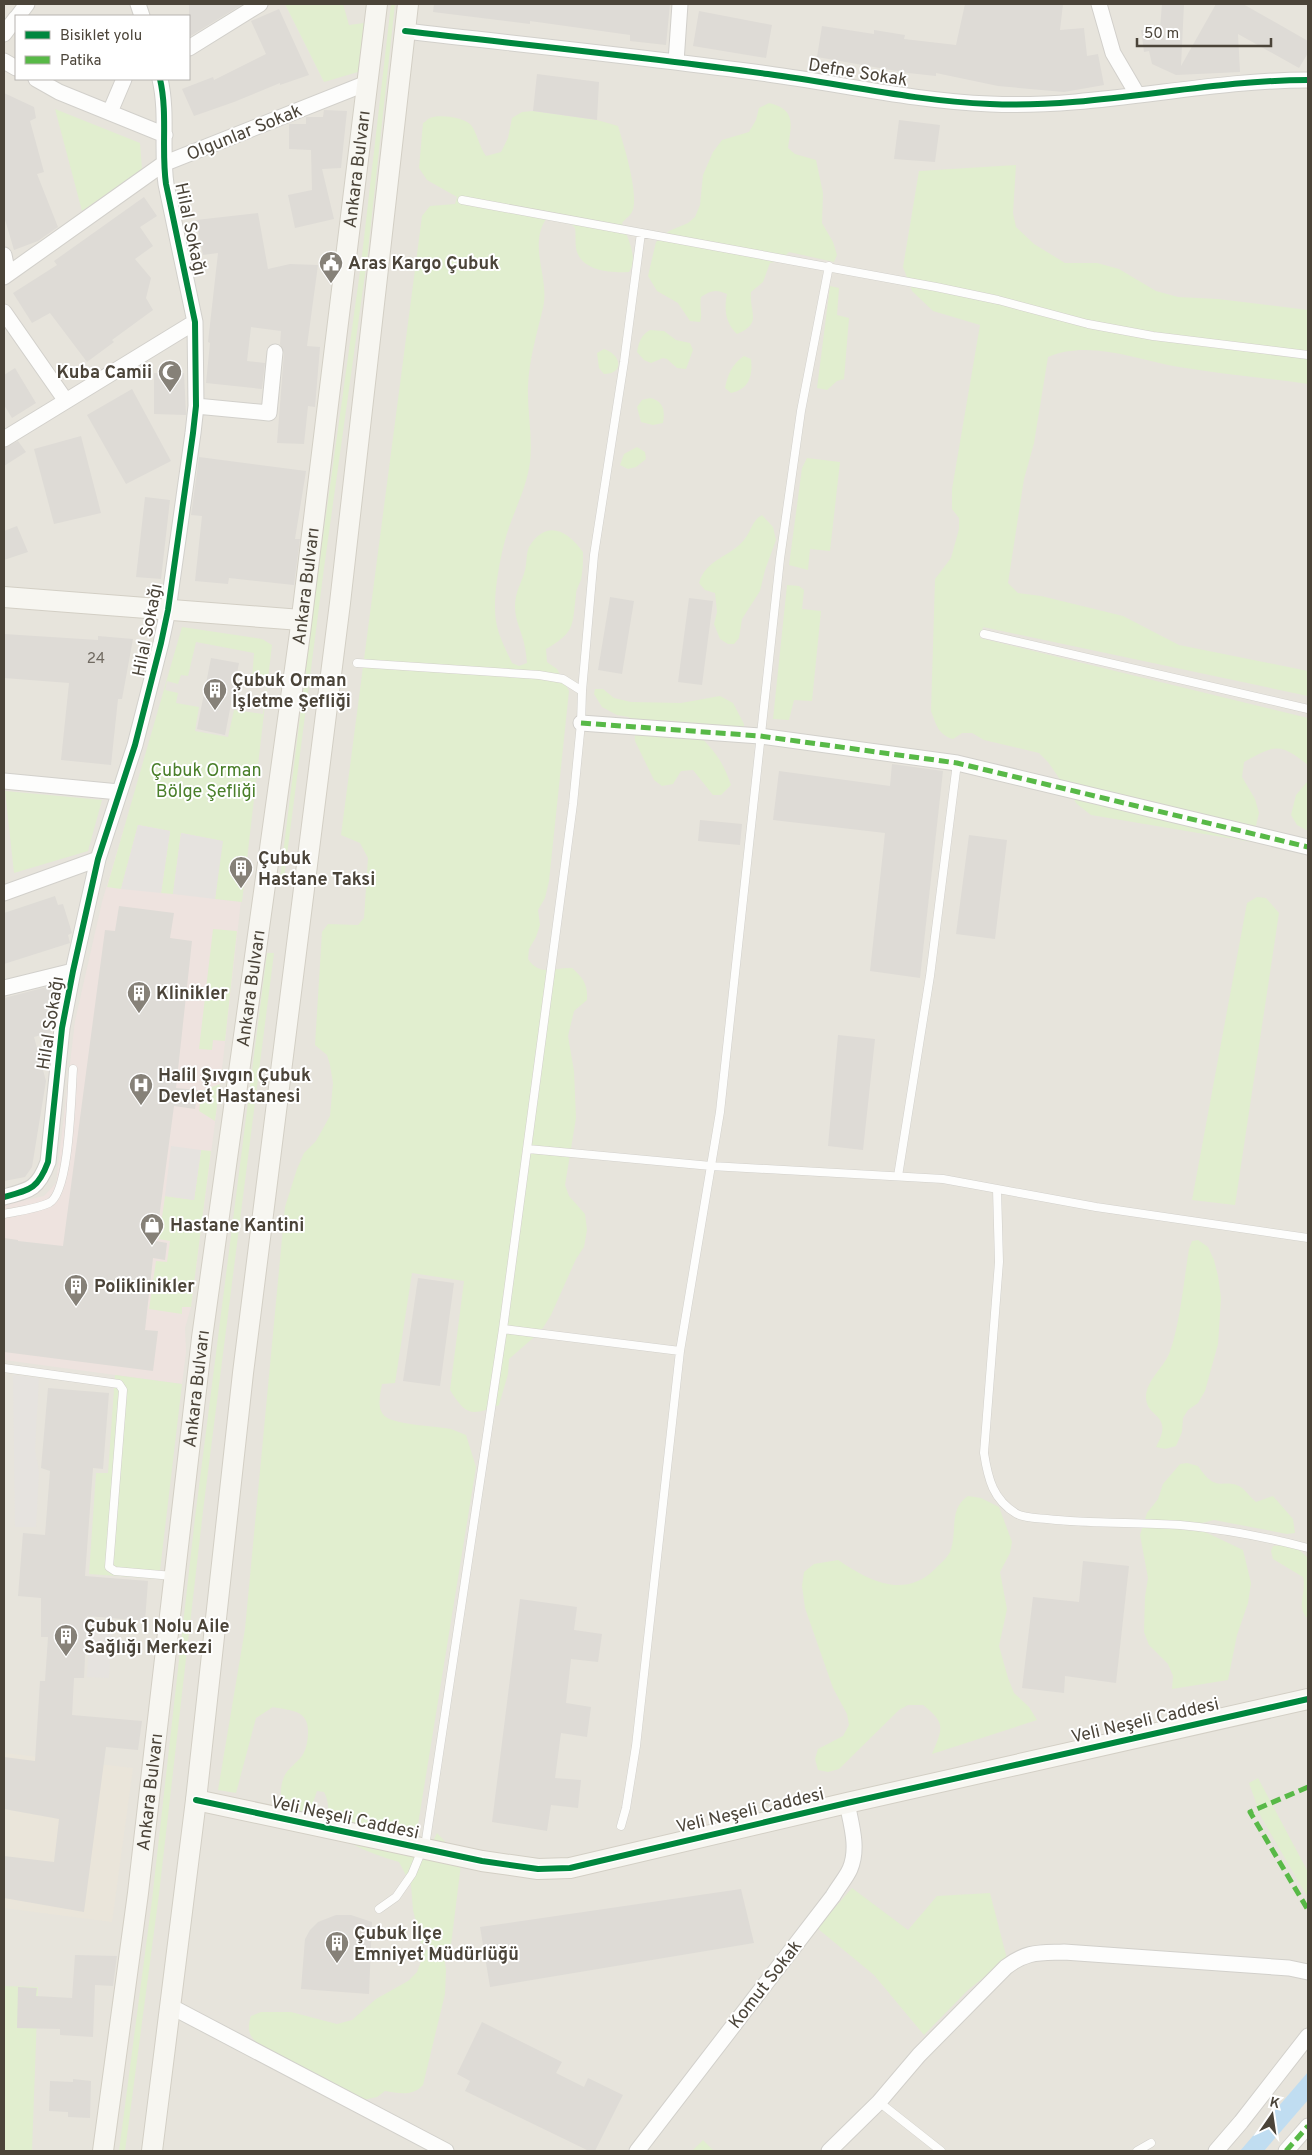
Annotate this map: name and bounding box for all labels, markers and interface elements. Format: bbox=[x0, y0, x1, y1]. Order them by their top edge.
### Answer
legend bbox=[15, 15, 190, 80]
scale bar bbox=[1137, 15, 1271, 47]
text: 50 m bbox=[1144, 25, 1179, 44]
text: Bisiklet yolu bbox=[60, 27, 142, 46]
text: Patika bbox=[60, 52, 101, 71]
street label: Defne Sokak bbox=[806, 54, 909, 93]
street label: Olgunlar Sokak bbox=[183, 100, 306, 167]
street label: Ankara Bulvarı bbox=[340, 109, 377, 230]
street label: Hilal Sokağı bbox=[168, 181, 211, 278]
public building icon: Aras Kargo Çubuk bbox=[318, 250, 344, 284]
place label: Aras Kargo Çubuk bbox=[348, 253, 499, 276]
mosque icon: Kuba Camii bbox=[157, 359, 183, 393]
place label: Kuba Camii bbox=[56, 362, 152, 385]
street label: Ankara Bulvarı bbox=[288, 526, 326, 647]
street label: Hilal Sokağı bbox=[128, 582, 169, 679]
house number: 24 bbox=[87, 650, 105, 669]
place label: Çubuk Orman İşletme Şefliği bbox=[232, 670, 351, 714]
building icon: Çubuk Orman İşletme Şefliği bbox=[202, 677, 228, 711]
park label: Çubuk Orman Bölge Şefliği bbox=[150, 760, 262, 804]
place label: Çubuk Hastane Taksi bbox=[258, 848, 375, 892]
building icon: Çubuk Hastane Taksi bbox=[228, 855, 254, 889]
street label: Ankara Bulvarı bbox=[233, 928, 272, 1049]
street label: Hilal Sokağı bbox=[33, 975, 70, 1072]
building icon: Klinikler bbox=[126, 980, 152, 1014]
place label: Klinikler bbox=[156, 983, 228, 1006]
place label: Halil Şıvgın Çubuk Devlet Hastanesi bbox=[158, 1065, 311, 1109]
hospital icon: Halil Şıvgın Çubuk Devlet Hastanesi bbox=[128, 1072, 154, 1106]
shop icon: Hastane Kantini bbox=[139, 1212, 165, 1246]
place label: Hastane Kantini bbox=[170, 1215, 304, 1238]
building icon: Poliklinikler bbox=[63, 1273, 89, 1307]
place label: Poliklinikler bbox=[94, 1276, 195, 1299]
street label: Ankara Bulvarı bbox=[179, 1329, 216, 1449]
place label: Çubuk 1 Nolu Aile Sağlığı Merkezi bbox=[84, 1616, 230, 1660]
building icon: Çubuk 1 Nolu Aile Sağlığı Merkezi bbox=[53, 1623, 79, 1657]
street label: Veli Neşeli Caddesi bbox=[1069, 1693, 1222, 1750]
street label: Ankara Bulvarı bbox=[133, 1732, 169, 1852]
street label: Veli Neşeli Caddesi bbox=[674, 1783, 827, 1840]
street label: Veli Neşeli Caddesi bbox=[268, 1792, 421, 1845]
place label: Çubuk İlçe Emniyet Müdürlüğü bbox=[354, 1921, 519, 1967]
building icon: Çubuk İlçe Emniyet Müdürlüğü bbox=[324, 1930, 350, 1964]
street label: Komut Sokak bbox=[724, 1936, 808, 2034]
north arrow bbox=[1247, 2090, 1297, 2140]
text: K bbox=[1268, 2094, 1281, 2113]

